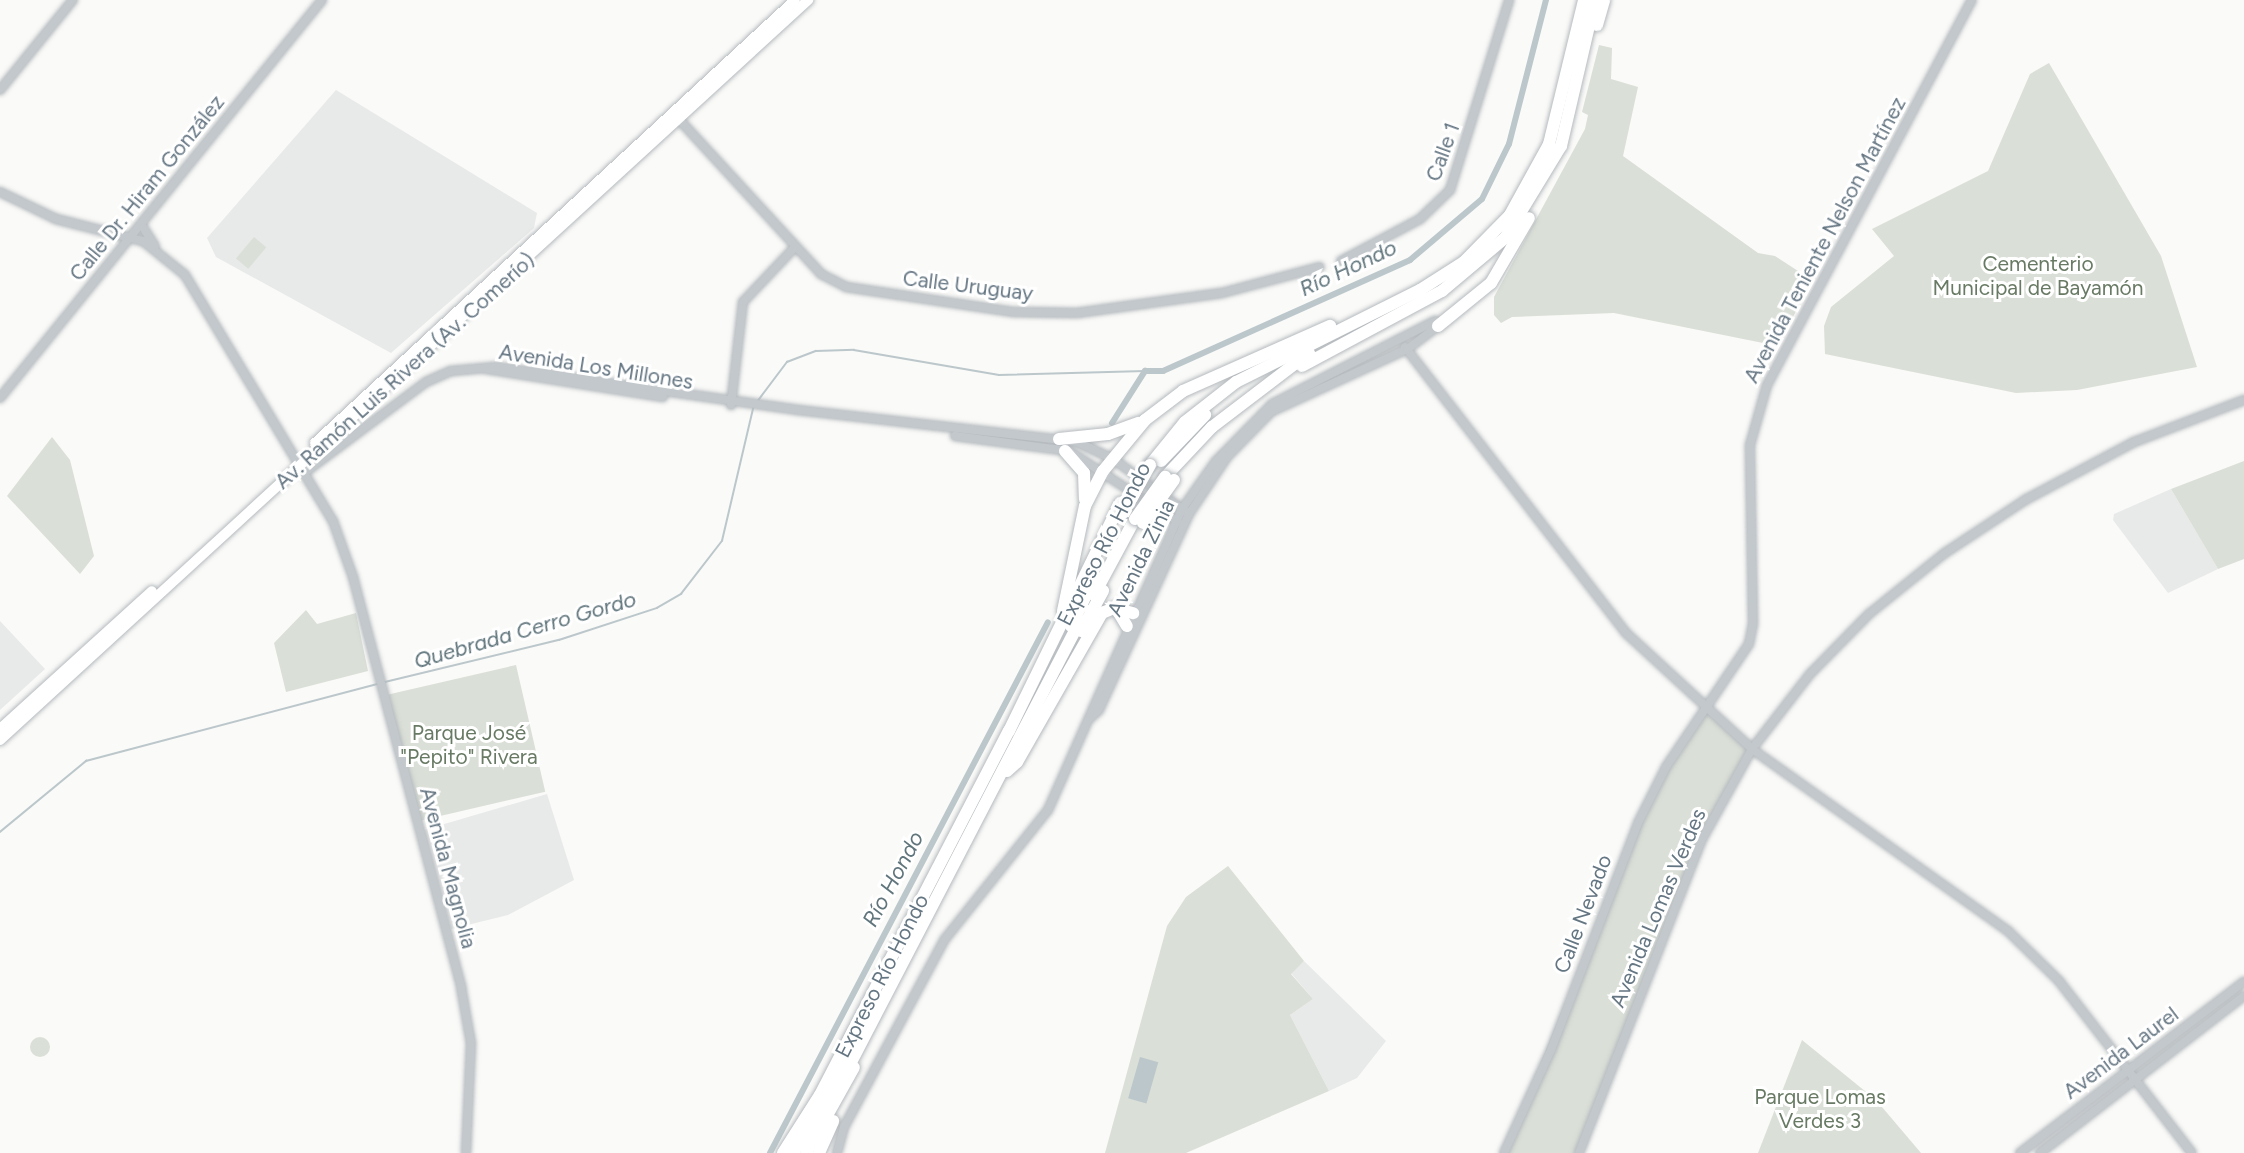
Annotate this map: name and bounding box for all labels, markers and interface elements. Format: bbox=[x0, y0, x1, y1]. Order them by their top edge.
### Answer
street label: Calle Dr. Hiram González bbox=[64, 90, 230, 286]
street label: Avenida Teniente Nelson Martínez bbox=[1739, 93, 1911, 387]
street label: Calle 1 bbox=[1421, 119, 1465, 185]
water label: Río Hondo bbox=[1295, 234, 1401, 302]
street label: Av. Ramón Luis Rivera (Av. Comerío) bbox=[270, 248, 540, 494]
park label: Cementerio Municipal de Bayamón bbox=[1933, 251, 2143, 301]
street label: Calle Uruguay bbox=[901, 266, 1035, 306]
street label: Avenida Los Millones bbox=[497, 339, 695, 395]
street label: Expreso Río Hondo bbox=[1052, 458, 1156, 630]
street label: Avenida Zinia bbox=[1102, 496, 1180, 620]
water label: Quebrada Cerro Gordo bbox=[411, 586, 639, 674]
park label: Parque José "Pepito" Rivera bbox=[400, 720, 538, 770]
street label: Avenida Magnolia bbox=[414, 785, 482, 951]
street label: Avenida Lomas Verdes bbox=[1605, 805, 1711, 1011]
water label: Río Hondo bbox=[857, 827, 929, 931]
street label: Calle Nevado bbox=[1549, 851, 1617, 977]
street label: Expreso Río Hondo bbox=[830, 890, 934, 1062]
street label: Avenida Laurel bbox=[2059, 1002, 2183, 1104]
park label: Parque Lomas Verdes 3 bbox=[1754, 1084, 1886, 1134]

